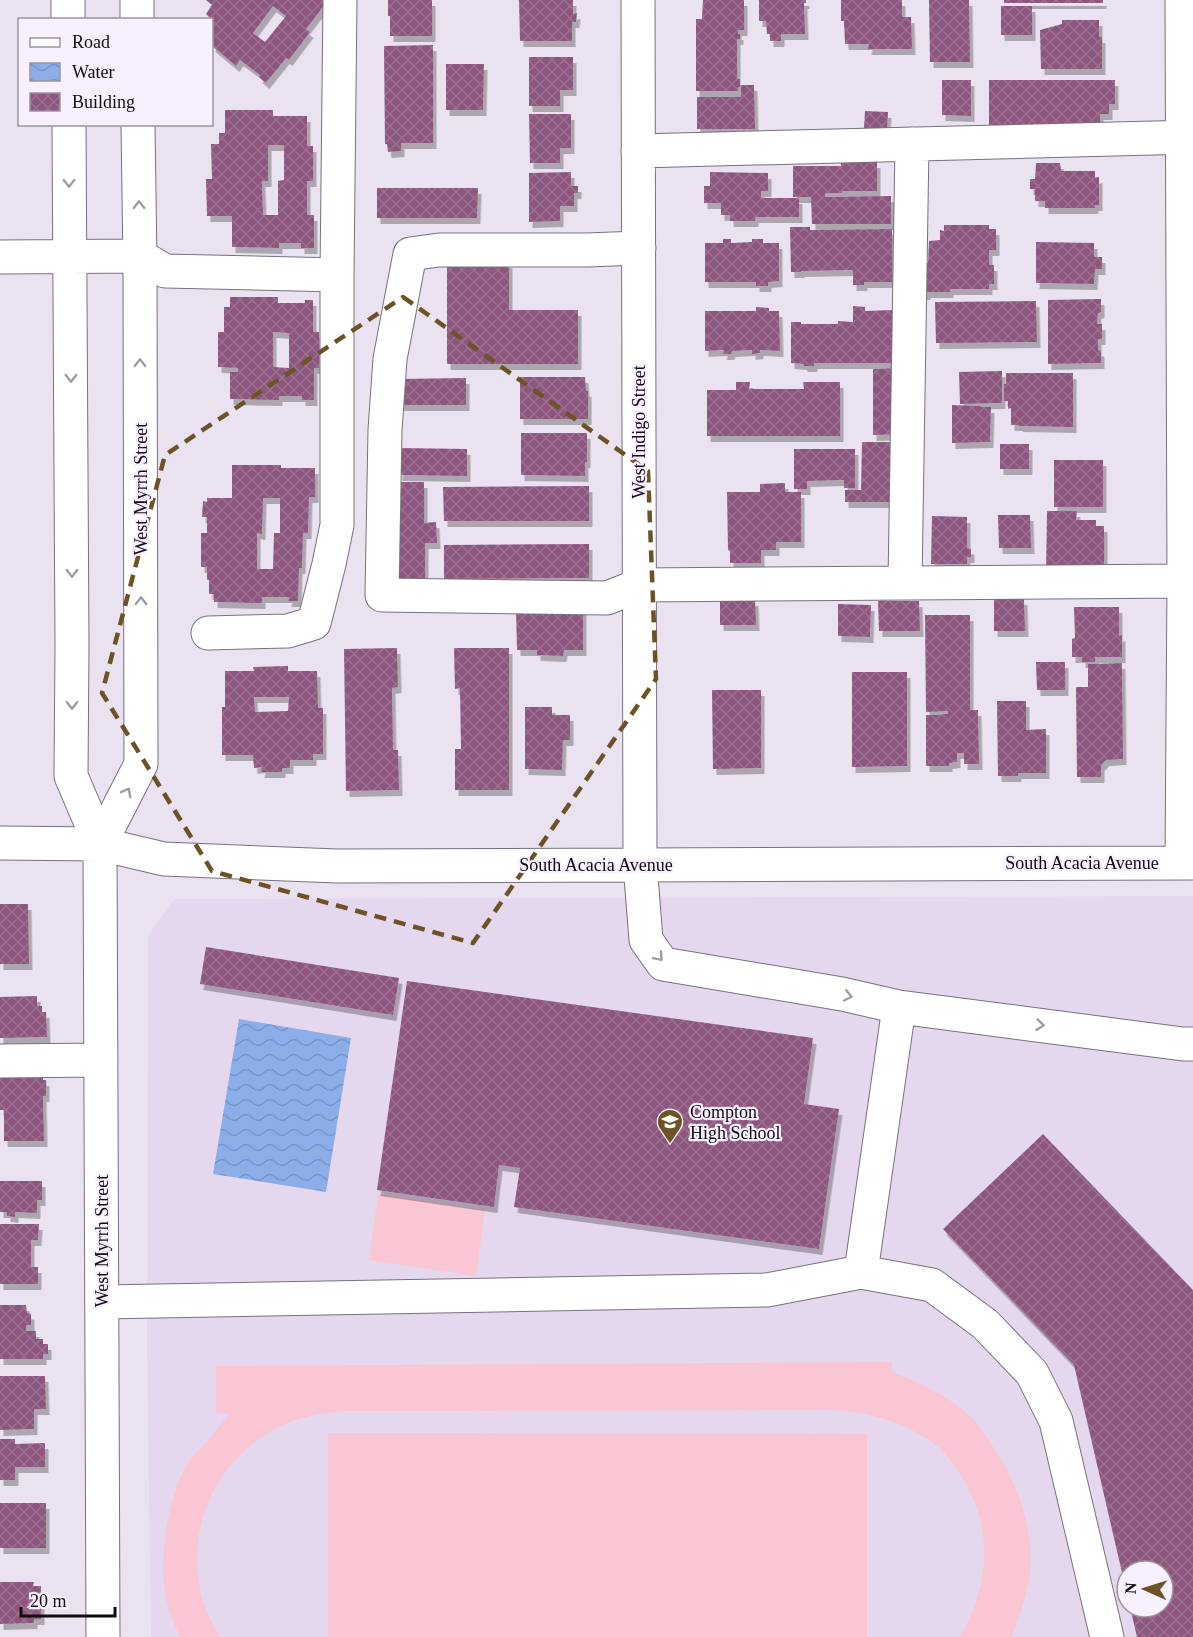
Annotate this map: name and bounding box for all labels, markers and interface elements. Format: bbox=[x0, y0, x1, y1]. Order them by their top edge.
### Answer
legend bbox=[18, 18, 213, 126]
text: Road bbox=[72, 32, 110, 52]
text: Water bbox=[72, 62, 115, 82]
text: Building bbox=[72, 92, 135, 112]
one-way arrow bbox=[63, 178, 75, 187]
one-way arrow bbox=[133, 200, 145, 209]
one-way arrow bbox=[134, 359, 146, 368]
street label: West Indigo Street bbox=[629, 365, 649, 499]
one-way arrow bbox=[64, 373, 77, 382]
street label: West Myrrh Street bbox=[131, 423, 151, 555]
one-way arrow bbox=[66, 568, 78, 577]
one-way arrow bbox=[135, 596, 147, 605]
one-way arrow bbox=[66, 700, 78, 709]
one-way arrow bbox=[120, 788, 131, 799]
street label: South Acacia Avenue bbox=[1005, 853, 1159, 873]
street label: South Acacia Avenue bbox=[519, 855, 673, 875]
one-way arrow bbox=[652, 950, 663, 960]
one-way arrow bbox=[842, 989, 852, 1002]
one-way arrow bbox=[1036, 1018, 1045, 1031]
place label: Compton High School bbox=[690, 1102, 781, 1143]
school or university icon: Compton High School bbox=[655, 1107, 685, 1145]
street label: West Myrrh Street bbox=[92, 1175, 112, 1307]
north arrow bbox=[1115, 1559, 1175, 1619]
scale bar bbox=[21, 1580, 116, 1618]
text: N bbox=[1122, 1582, 1139, 1594]
text: 20 m bbox=[30, 1591, 67, 1611]

